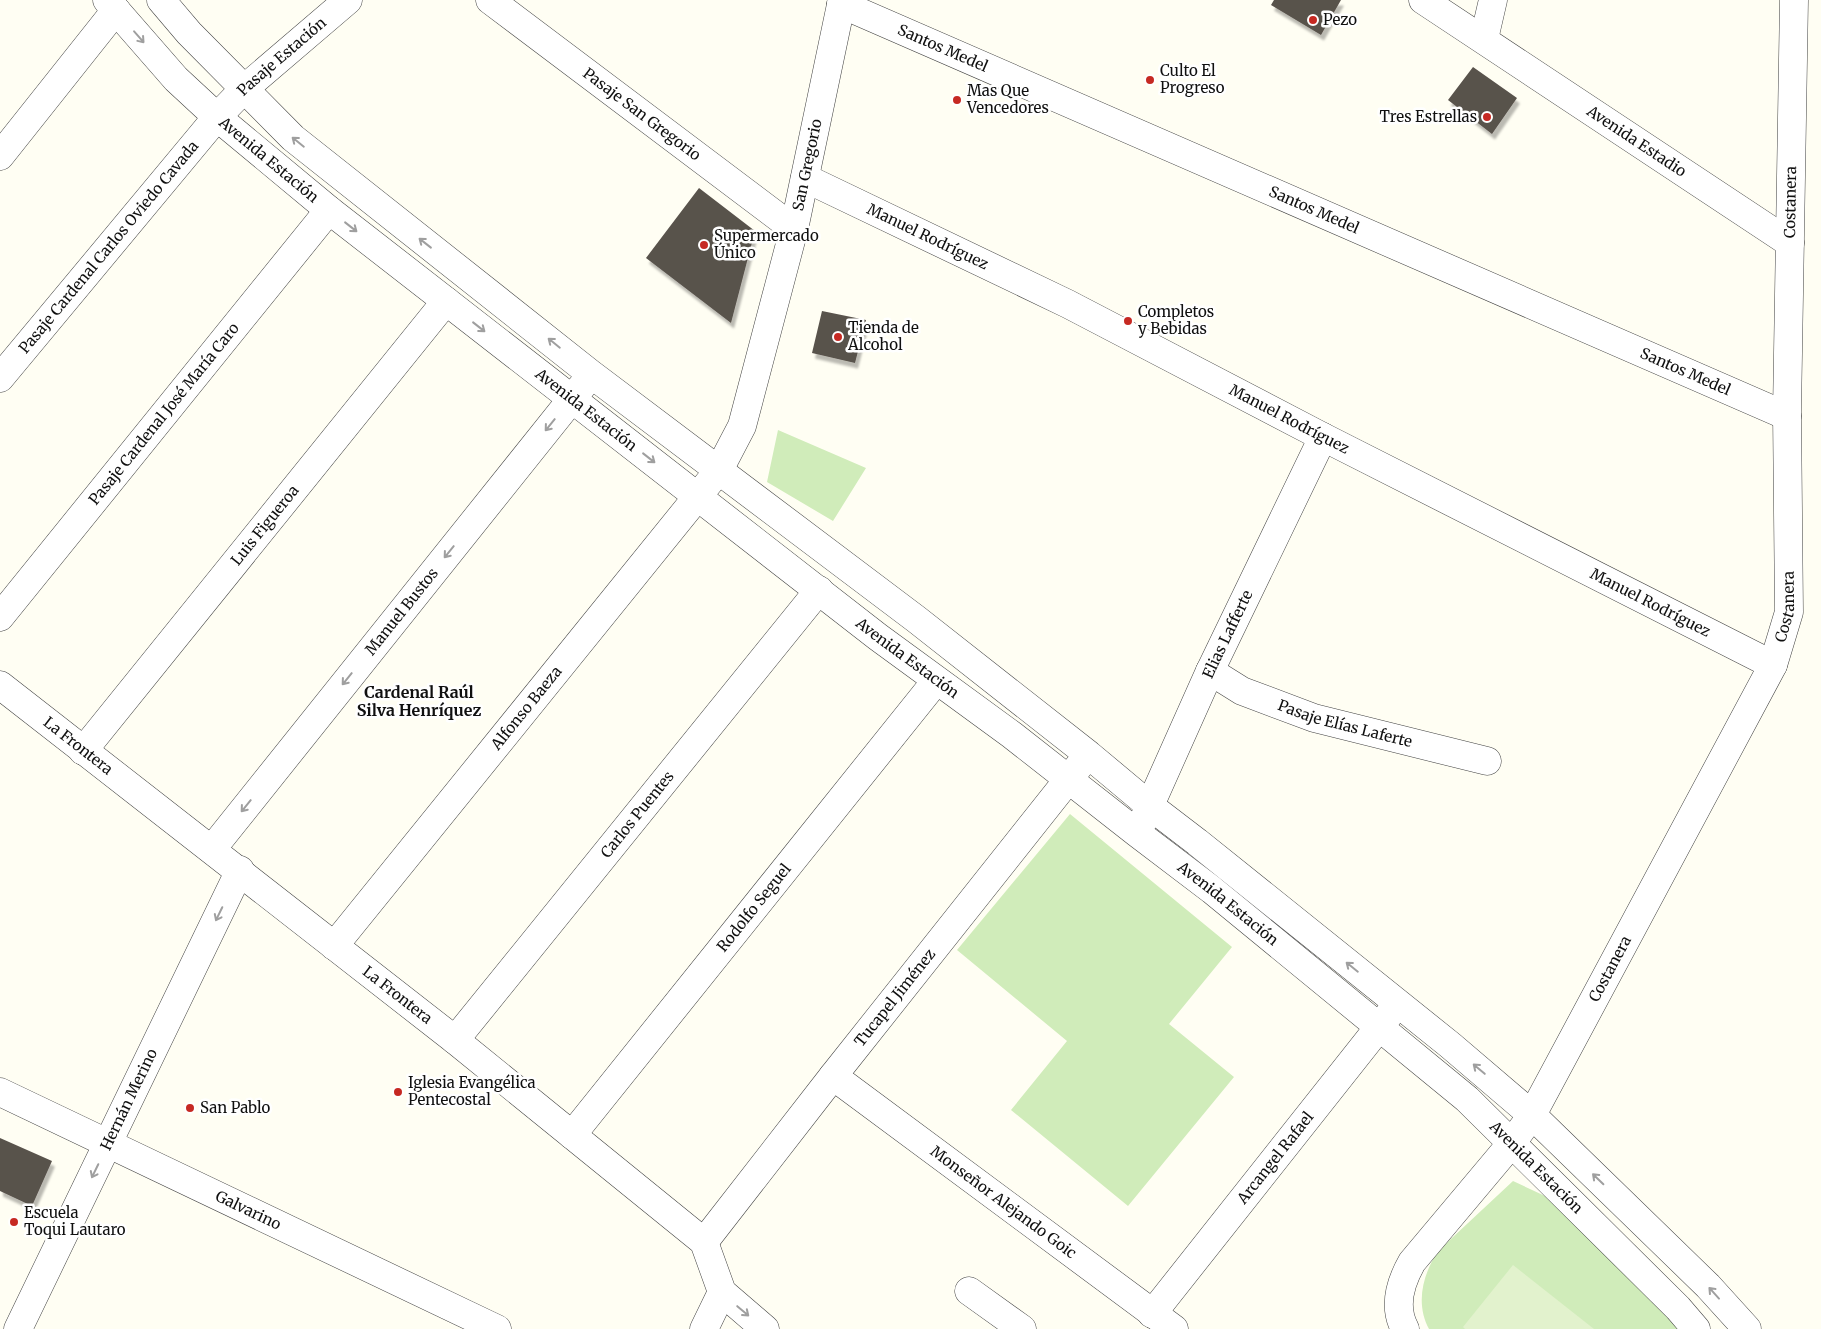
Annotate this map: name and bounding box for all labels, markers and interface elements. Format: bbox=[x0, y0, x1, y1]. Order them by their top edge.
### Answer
place label: Pezo bbox=[1323, 10, 1357, 29]
street label: Pasaje Estación bbox=[233, 13, 330, 100]
marker: Pezo bbox=[1307, 14, 1319, 26]
street label: Santos Medel bbox=[895, 20, 991, 76]
one-way arrow bbox=[134, 30, 145, 43]
place label: Culto El Progreso bbox=[1160, 61, 1225, 97]
street label: Pasaje San Gregorio bbox=[579, 63, 705, 165]
marker: Culto El Progreso bbox=[1144, 74, 1156, 86]
place label: Mas Que Vencedores bbox=[966, 81, 1049, 117]
marker: Mas Que Vencedores bbox=[951, 94, 963, 106]
street label: Avenida Estadio bbox=[1583, 101, 1690, 181]
place label: Tres Estrellas bbox=[1379, 107, 1477, 126]
marker: Tres Estrellas bbox=[1481, 111, 1493, 123]
street label: Avenida Estación bbox=[215, 112, 323, 206]
street label: San Gregorio bbox=[788, 117, 826, 213]
one-way arrow bbox=[292, 136, 305, 147]
street label: Pasaje Cardenal Carlos Oviedo Cavada bbox=[14, 137, 202, 357]
street label: Costanera bbox=[1780, 166, 1800, 238]
street label: Santos Medel bbox=[1266, 182, 1363, 238]
street label: Manuel Rodríguez bbox=[864, 199, 992, 273]
one-way arrow bbox=[344, 222, 358, 232]
place label: Supermercado Único bbox=[714, 226, 819, 262]
one-way arrow bbox=[419, 238, 432, 249]
marker: Supermercado Único bbox=[698, 239, 710, 251]
place label: Completos y Bebidas bbox=[1138, 302, 1214, 338]
marker: Completos y Bebidas bbox=[1122, 315, 1134, 327]
place label: Tienda de Alcohol bbox=[847, 318, 919, 354]
street label: Pasaje Cardenal José María Caro bbox=[84, 319, 243, 509]
one-way arrow bbox=[472, 321, 485, 332]
marker: Tienda de Alcohol bbox=[832, 331, 844, 343]
one-way arrow bbox=[547, 337, 560, 348]
street label: Santos Medel bbox=[1638, 343, 1734, 399]
street label: Avenida Estación bbox=[531, 363, 641, 455]
street label: Manuel Rodríguez bbox=[1226, 380, 1352, 458]
one-way arrow bbox=[544, 418, 555, 431]
one-way arrow bbox=[642, 453, 655, 464]
street label: Luis Figueroa bbox=[227, 481, 303, 569]
one-way arrow bbox=[443, 545, 454, 558]
street label: Manuel Bustos bbox=[361, 564, 442, 659]
street label: Manuel Rodríguez bbox=[1587, 564, 1714, 641]
street label: Costanera bbox=[1770, 571, 1798, 645]
street label: Elias Lafferte bbox=[1198, 587, 1257, 681]
street label: Avenida Estación bbox=[851, 613, 963, 702]
street label: Alfonso Baeza bbox=[486, 662, 566, 754]
one-way arrow bbox=[342, 672, 353, 685]
district label: Cardenal Raúl Silva Henríquez bbox=[357, 682, 481, 720]
street label: Pasaje Elías Laferte bbox=[1275, 695, 1414, 751]
street label: La Frontera bbox=[40, 712, 117, 779]
street label: Carlos Puentes bbox=[596, 767, 678, 861]
one-way arrow bbox=[240, 799, 251, 812]
street label: Avenida Estación bbox=[1173, 857, 1282, 950]
street label: Rodolfo Seguel bbox=[713, 859, 795, 956]
one-way arrow bbox=[213, 906, 223, 921]
street label: Costanera bbox=[1584, 932, 1635, 1005]
street label: Tucapel Jiménez bbox=[850, 945, 939, 1050]
one-way arrow bbox=[1346, 961, 1359, 972]
street label: La Frontera bbox=[359, 962, 436, 1028]
street label: Hernán Merino bbox=[96, 1045, 161, 1153]
one-way arrow bbox=[1472, 1063, 1485, 1075]
place label: Iglesia Evangélica Pentecostal bbox=[408, 1073, 536, 1109]
marker: Iglesia Evangélica Pentecostal bbox=[392, 1086, 404, 1098]
place label: San Pablo bbox=[200, 1098, 271, 1117]
marker: San Pablo bbox=[184, 1102, 196, 1114]
street label: Arcangel Rafael bbox=[1232, 1107, 1318, 1208]
street label: Avenida Estación bbox=[1485, 1116, 1587, 1217]
street label: Monseñor Alejando Goic bbox=[927, 1142, 1081, 1263]
one-way arrow bbox=[89, 1163, 99, 1178]
one-way arrow bbox=[1592, 1173, 1604, 1185]
street label: Galvarino bbox=[213, 1186, 284, 1234]
place label: Escuela Toqui Lautaro bbox=[24, 1203, 126, 1239]
marker: Escuela Toqui Lautaro bbox=[8, 1216, 20, 1228]
one-way arrow bbox=[1708, 1286, 1720, 1299]
one-way arrow bbox=[737, 1305, 750, 1316]

